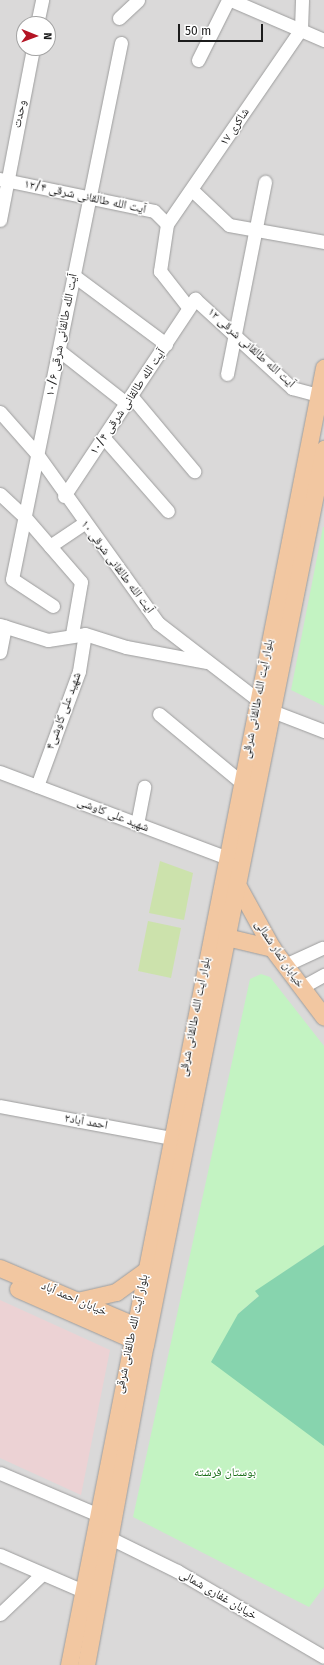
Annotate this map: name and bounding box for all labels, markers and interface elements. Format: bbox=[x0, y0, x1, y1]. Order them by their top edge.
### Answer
north arrow bbox=[16, 16, 56, 56]
scale bar bbox=[180, 16, 265, 42]
text: 50 m bbox=[185, 24, 211, 38]
text: N bbox=[41, 32, 54, 40]
street label: وحدت bbox=[10, 99, 30, 129]
street label: شاکری ۱۷ bbox=[217, 106, 253, 148]
street label: آیت الله طالقانی شرقی ۱۲/۴ bbox=[23, 177, 147, 217]
street label: آیت الله طالقانی شرقی ۱۰/۶ bbox=[43, 273, 81, 397]
street label: آیت الله طالقانی شرقی ۱۲ bbox=[204, 305, 298, 391]
street label: آیت الله طالقانی شرقی ۱۰/۴ bbox=[87, 346, 169, 458]
street label: آیت الله طالقانی شرقی ۱۰ bbox=[77, 518, 157, 616]
street label: بلوار آیت الله طالقانی شرقی bbox=[239, 638, 277, 760]
street label: شهید علی کاوشی۴ bbox=[43, 670, 85, 752]
street label: شهید علی کاوشی bbox=[75, 795, 151, 835]
street label: خیابان تمار شمالی bbox=[251, 918, 307, 990]
street label: بلوار آیت الله طالقانی شرقی bbox=[176, 956, 214, 1078]
street label: احمد آباد۲ bbox=[63, 1111, 109, 1133]
street label: بلوار آیت الله طالقانی شرقی bbox=[112, 1273, 152, 1395]
street label: خیابان احمد آباد bbox=[39, 1279, 109, 1319]
park label: بوستان فرشته bbox=[194, 1466, 256, 1480]
street label: خیابان غفاری شمالی bbox=[177, 1567, 259, 1623]

